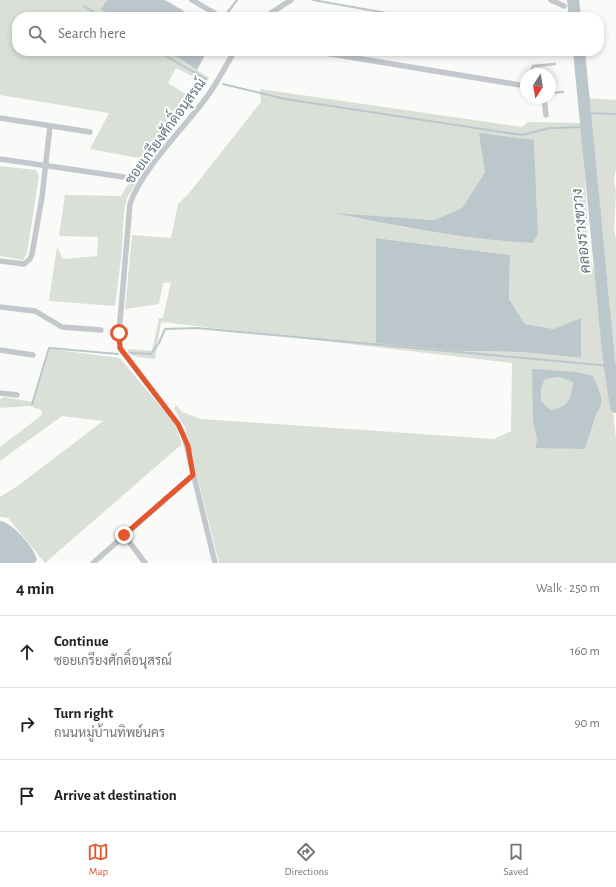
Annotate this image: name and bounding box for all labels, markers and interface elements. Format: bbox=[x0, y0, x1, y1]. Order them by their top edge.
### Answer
search box bbox=[12, 12, 604, 56]
icon: search bbox=[26, 23, 48, 45]
text: Search here bbox=[58, 26, 126, 41]
north arrow bbox=[520, 68, 556, 104]
street label: ซอยเกรียงศักดิ์อนุสรณ์ bbox=[118, 72, 210, 188]
water label: คลองรางขวาง bbox=[570, 188, 593, 274]
route start bbox=[110, 324, 128, 342]
route end bbox=[115, 526, 133, 544]
text: 4 min bbox=[16, 580, 54, 597]
text: Walk · 250 m bbox=[536, 582, 600, 595]
text: Continue bbox=[54, 634, 109, 649]
icon: ahead bbox=[16, 641, 38, 663]
text: 160 m bbox=[570, 645, 600, 658]
text: ซอยเกรียงศักดิ์อนุสรณ์ bbox=[54, 655, 172, 668]
text: Turn right bbox=[54, 706, 113, 721]
icon: right bbox=[16, 713, 38, 735]
text: 90 m bbox=[574, 717, 600, 730]
text: ถนนหมู่บ้านทิพย์นคร bbox=[54, 727, 165, 740]
icon: arrive bbox=[16, 785, 38, 807]
text: Arrive at destination bbox=[54, 788, 177, 803]
tab: Map bbox=[87, 841, 109, 878]
tab: Directions bbox=[284, 841, 328, 878]
tab: Saved bbox=[503, 841, 528, 878]

